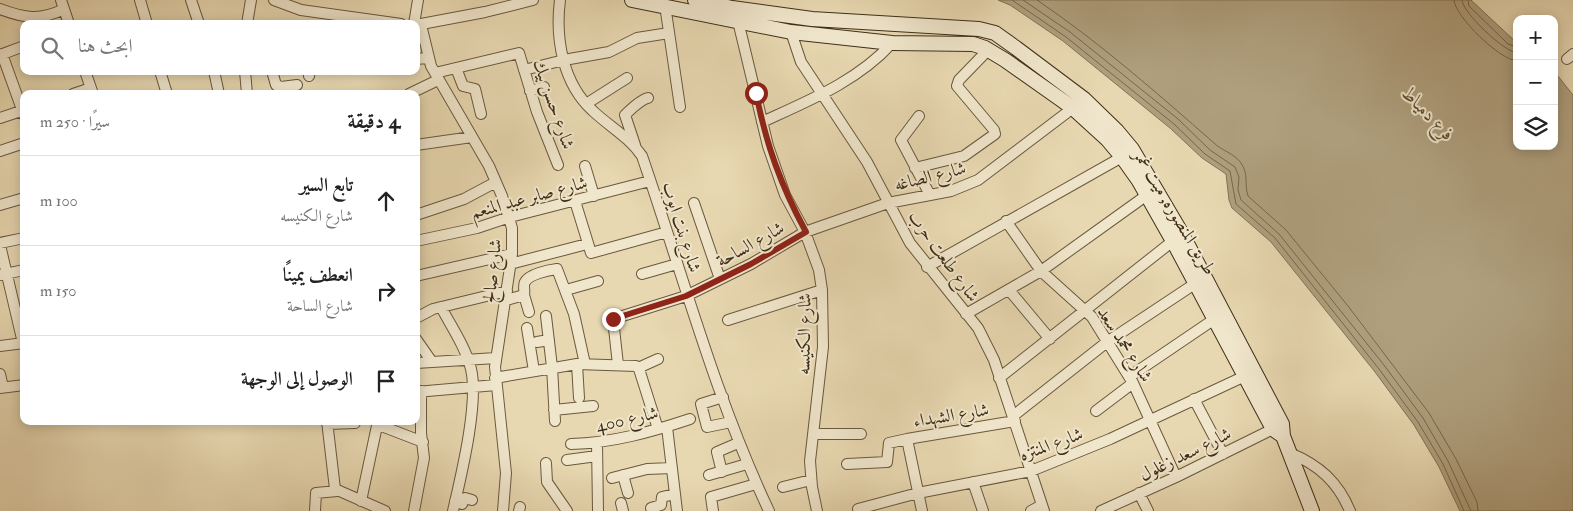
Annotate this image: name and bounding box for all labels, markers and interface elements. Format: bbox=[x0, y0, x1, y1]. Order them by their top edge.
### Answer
map controls bbox=[1513, 15, 1558, 150]
button: + bbox=[1513, 15, 1558, 60]
search box bbox=[20, 20, 420, 75]
icon: search bbox=[38, 34, 66, 62]
text: ابحث هنا bbox=[78, 34, 133, 58]
street label: شارع حسن بيك bbox=[524, 56, 580, 153]
button: − bbox=[1513, 60, 1558, 105]
water label: فرع دمياط bbox=[1394, 81, 1460, 148]
route start bbox=[745, 82, 768, 105]
button: layers bbox=[1513, 105, 1558, 150]
text: 4 دقيقة bbox=[348, 108, 400, 135]
text: سيرًا · 250 m bbox=[40, 112, 110, 132]
street label: طريق المنصوره, ميت غمر bbox=[1127, 144, 1221, 279]
street label: شارع الصاغه bbox=[892, 156, 969, 199]
street label: شارع صابر عبد المنعم bbox=[468, 171, 591, 229]
text: تابع السير bbox=[299, 173, 353, 197]
street label: شارع بنت ايوب bbox=[654, 179, 706, 276]
icon: ahead bbox=[372, 187, 400, 215]
text: 100 m bbox=[40, 191, 78, 211]
text: شارع الكنيسه bbox=[280, 206, 353, 226]
street label: شارع طلعت حرب bbox=[900, 206, 985, 308]
street label: شارع الساحة bbox=[712, 216, 790, 275]
street label: شارع صالح bbox=[478, 238, 511, 305]
text: انعطف يمينًا bbox=[283, 263, 353, 287]
icon: right bbox=[372, 277, 400, 305]
text: 150 m bbox=[40, 281, 77, 301]
street label: شارع الكنيسه bbox=[792, 293, 820, 375]
text: شارع الساحة bbox=[287, 296, 353, 316]
street label: شارع محمد سعد bbox=[1089, 302, 1158, 388]
route end bbox=[602, 308, 625, 331]
text: الوصول إلى الوجهة bbox=[241, 367, 353, 391]
icon: arrive bbox=[372, 367, 400, 395]
street label: شارع الشهداء bbox=[912, 398, 991, 436]
street label: شارع 400 bbox=[594, 401, 661, 441]
street label: شارع المنتزه bbox=[1016, 422, 1087, 469]
street label: شارع سعد زغلول bbox=[1135, 422, 1236, 489]

